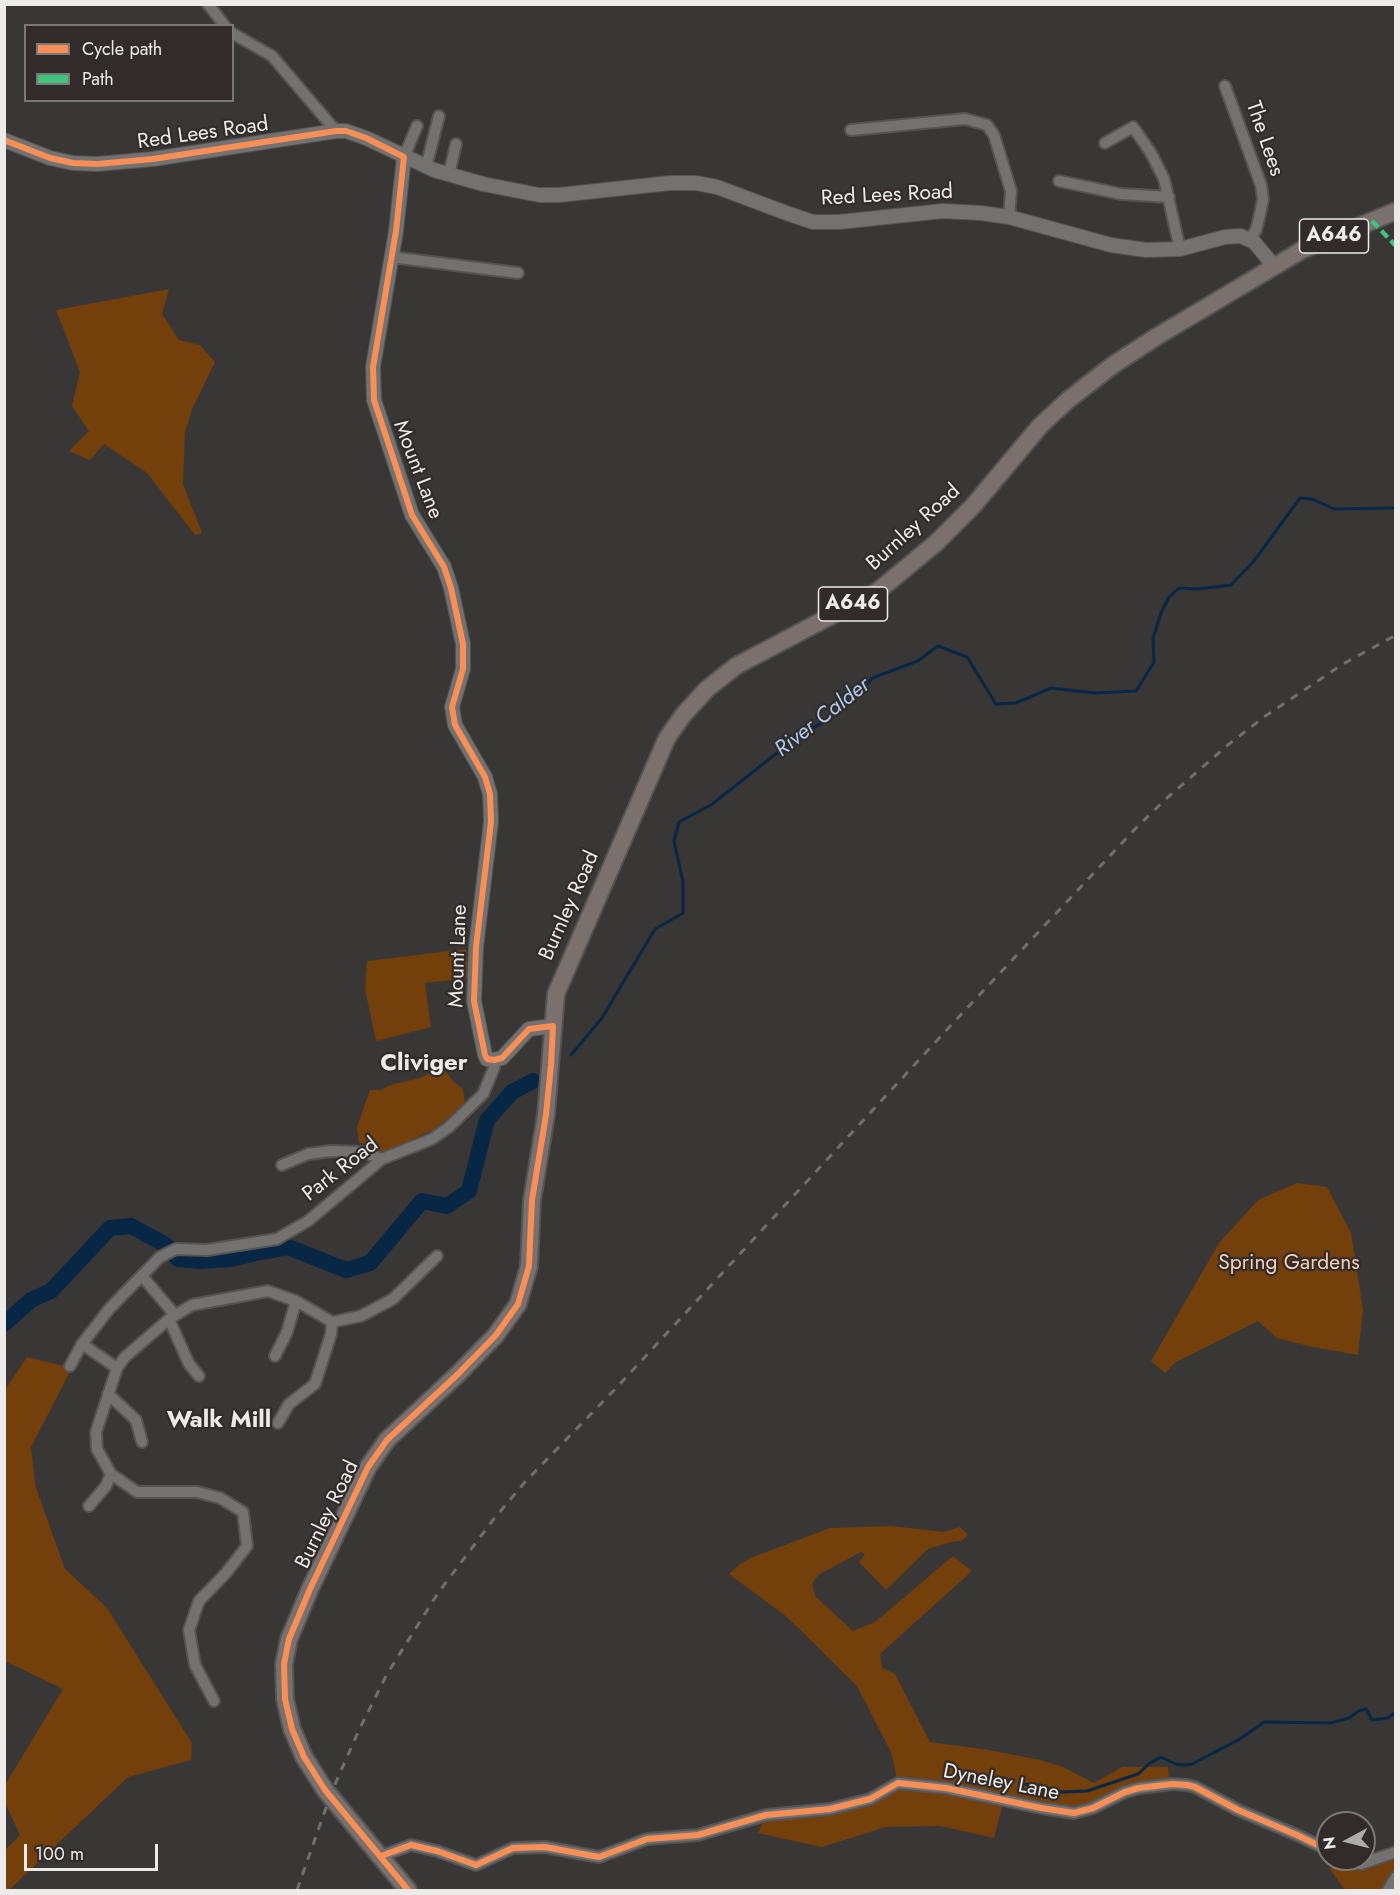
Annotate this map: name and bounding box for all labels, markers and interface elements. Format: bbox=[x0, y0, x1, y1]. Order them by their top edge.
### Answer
legend bbox=[24, 24, 234, 102]
text: Cycle path bbox=[82, 36, 162, 62]
text: Path bbox=[82, 66, 114, 92]
street label: The Lees bbox=[1239, 98, 1289, 180]
street label: Red Lees Road bbox=[136, 112, 270, 156]
street label: Red Lees Road bbox=[820, 180, 954, 212]
road number: A646 bbox=[1300, 219, 1368, 253]
street label: Mount Lane bbox=[387, 417, 447, 523]
street label: Burnley Road bbox=[862, 479, 966, 577]
road number: A646 bbox=[818, 587, 888, 621]
water label: River Calder bbox=[770, 673, 876, 763]
street label: Burnley Road bbox=[535, 847, 605, 965]
street label: Mount Lane bbox=[445, 904, 473, 1008]
district label: Cliviger bbox=[380, 1050, 468, 1078]
street label: Park Road bbox=[298, 1133, 384, 1207]
park label: Spring Gardens bbox=[1218, 1251, 1360, 1277]
district label: Walk Mill bbox=[167, 1407, 271, 1435]
street label: Burnley Road bbox=[291, 1457, 365, 1573]
street label: Dyneley Lane bbox=[941, 1759, 1061, 1807]
north arrow bbox=[1316, 1811, 1376, 1871]
scale bar bbox=[27, 1832, 160, 1870]
text: N bbox=[1317, 1835, 1342, 1851]
text: 100 m bbox=[35, 1841, 84, 1867]

